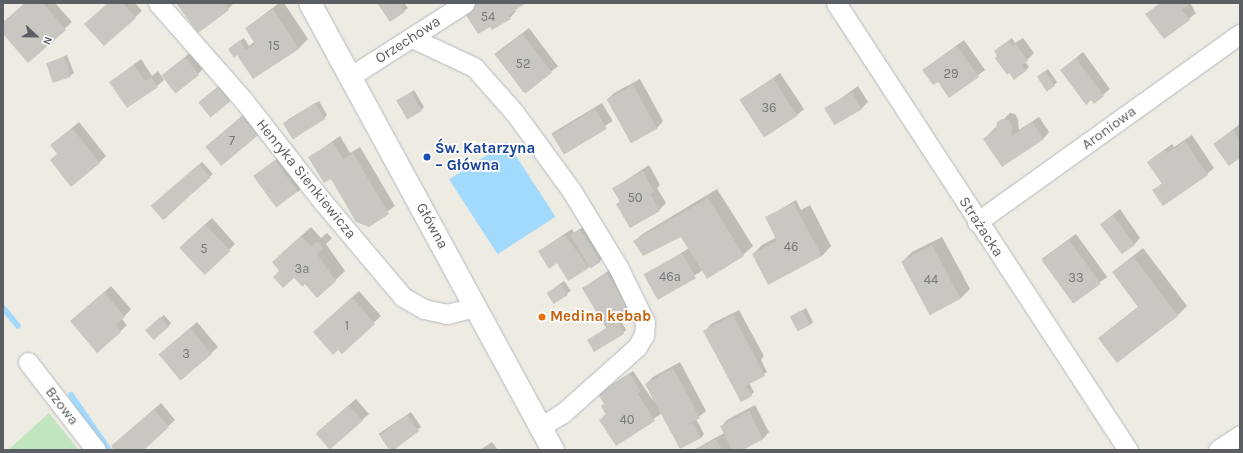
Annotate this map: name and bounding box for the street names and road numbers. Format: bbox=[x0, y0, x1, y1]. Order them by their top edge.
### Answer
street label: Orzechowa bbox=[372, 12, 444, 68]
street label: Aroniowa bbox=[1078, 102, 1140, 154]
street label: Henryka Sienkiewicza bbox=[252, 116, 360, 242]
street label: Strażacka bbox=[955, 193, 1007, 261]
street label: Główna bbox=[412, 200, 452, 252]
street label: Bzowa bbox=[41, 383, 83, 429]

